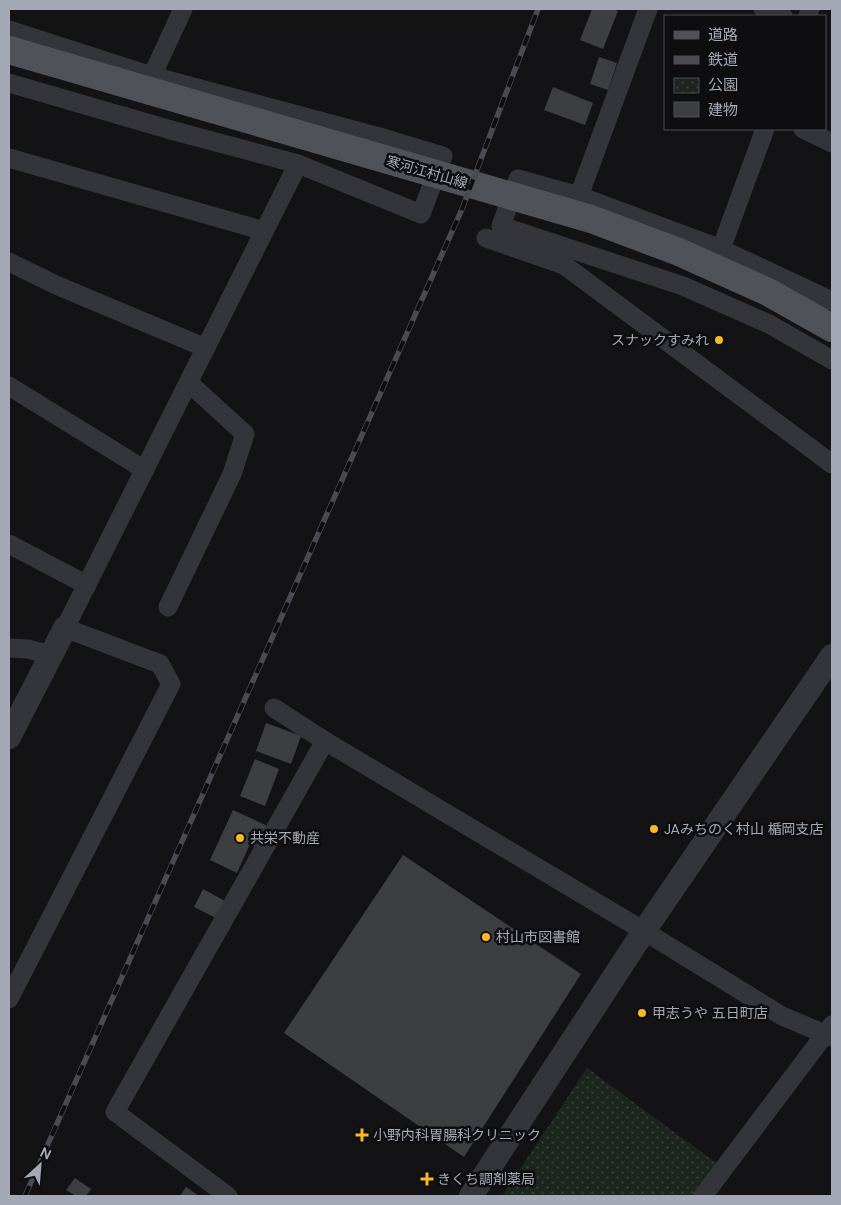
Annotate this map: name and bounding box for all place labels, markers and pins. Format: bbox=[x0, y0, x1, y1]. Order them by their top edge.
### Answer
place label: スナックすみれ bbox=[611, 331, 709, 349]
marker: スナックすみれ bbox=[713, 334, 725, 346]
place label: JAみちのく村山 楯岡支店 bbox=[664, 820, 824, 838]
marker: JAみちのく村山 楯岡支店 bbox=[648, 823, 660, 835]
place label: 共栄不動産 bbox=[250, 829, 320, 847]
marker: 共栄不動産 bbox=[234, 832, 246, 844]
place label: 村山市図書館 bbox=[496, 928, 580, 946]
marker: 村山市図書館 bbox=[480, 931, 492, 943]
place label: 甲志うや 五日町店 bbox=[652, 1004, 768, 1022]
marker: 甲志うや 五日町店 bbox=[636, 1007, 648, 1019]
place label: 小野内科胃腸科クリニック bbox=[373, 1126, 541, 1144]
marker: 小野内科胃腸科クリニック bbox=[355, 1128, 369, 1142]
place label: きくち調剤薬局 bbox=[437, 1170, 535, 1188]
marker: きくち調剤薬局 bbox=[421, 1173, 433, 1185]

